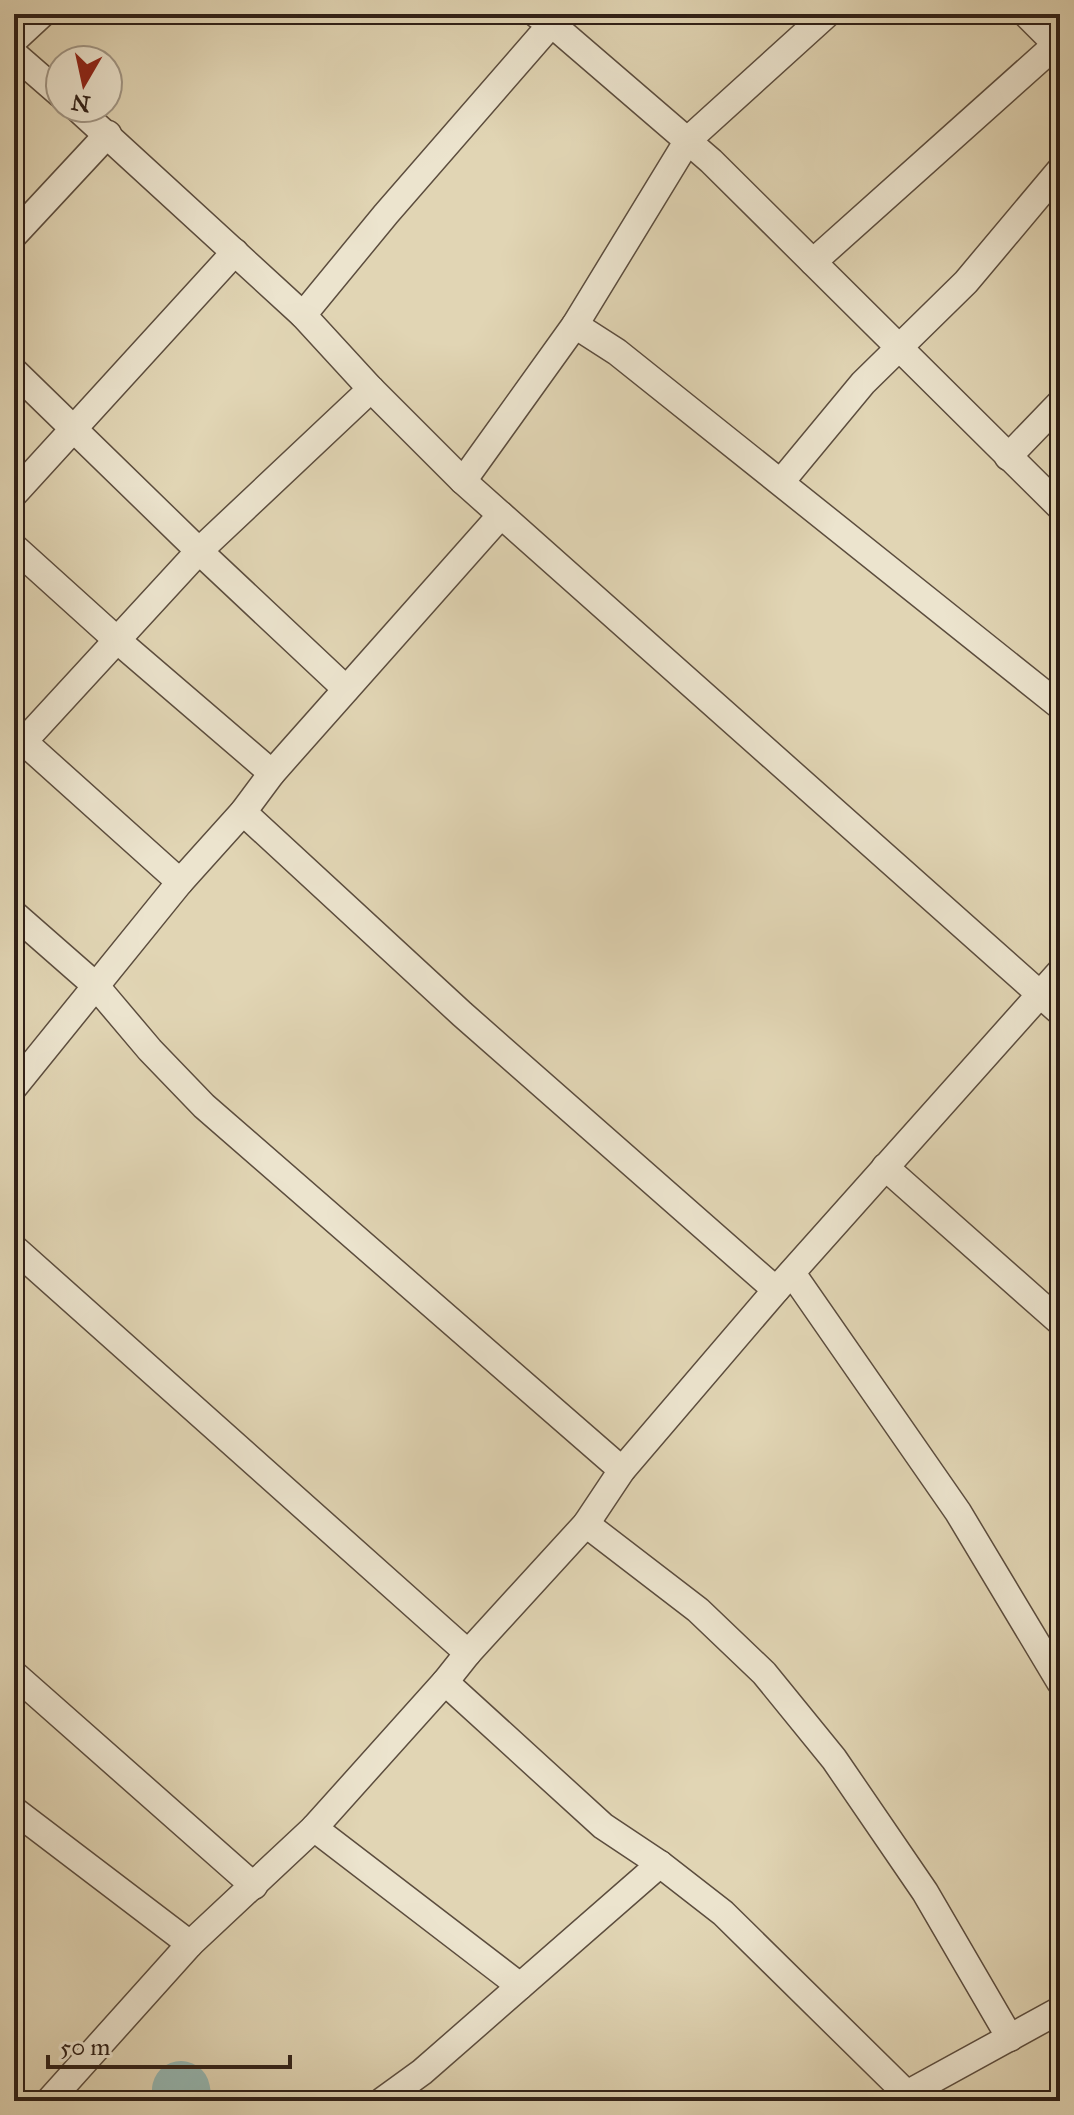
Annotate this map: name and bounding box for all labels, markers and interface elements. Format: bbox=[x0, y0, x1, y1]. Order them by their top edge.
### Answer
north arrow bbox=[44, 44, 124, 124]
text: N bbox=[69, 88, 92, 118]
scale bar bbox=[48, 2019, 290, 2069]
text: 50 m bbox=[60, 2032, 110, 2062]

